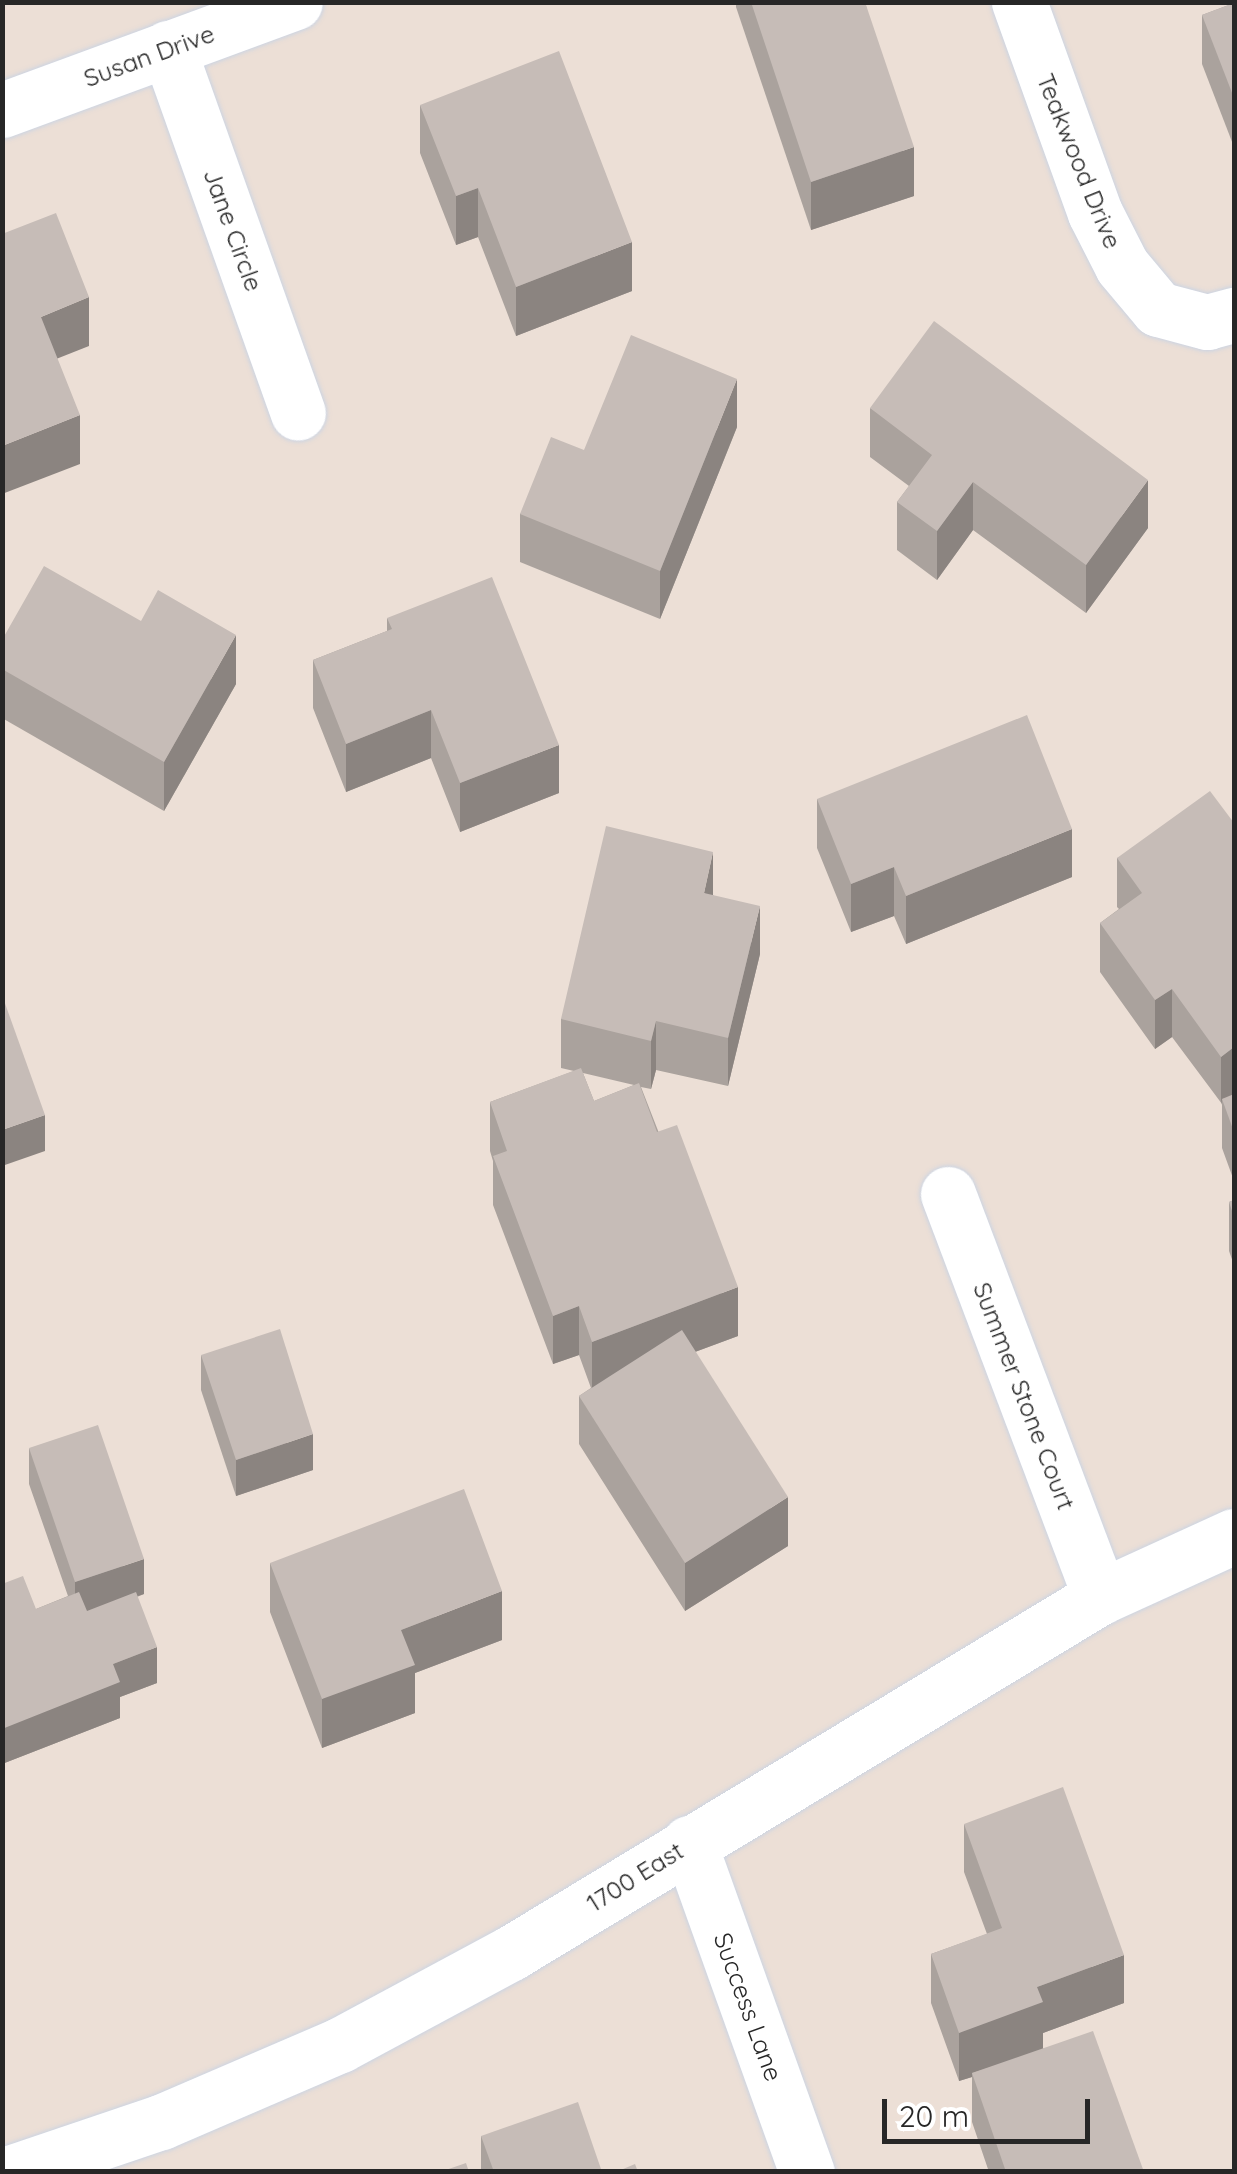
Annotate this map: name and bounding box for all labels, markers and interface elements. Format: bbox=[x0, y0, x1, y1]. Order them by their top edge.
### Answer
street label: Susan Drive bbox=[80, 19, 218, 93]
street label: Teakwood Drive bbox=[1030, 69, 1128, 253]
street label: Jane Circle bbox=[197, 165, 269, 295]
street label: Summer Stone Court bbox=[967, 1278, 1081, 1514]
street label: 1700 East bbox=[581, 1836, 689, 1918]
street label: Success Lane bbox=[707, 1929, 789, 2085]
scale bar bbox=[887, 2079, 1094, 2141]
text: 20 m bbox=[899, 2097, 969, 2135]

